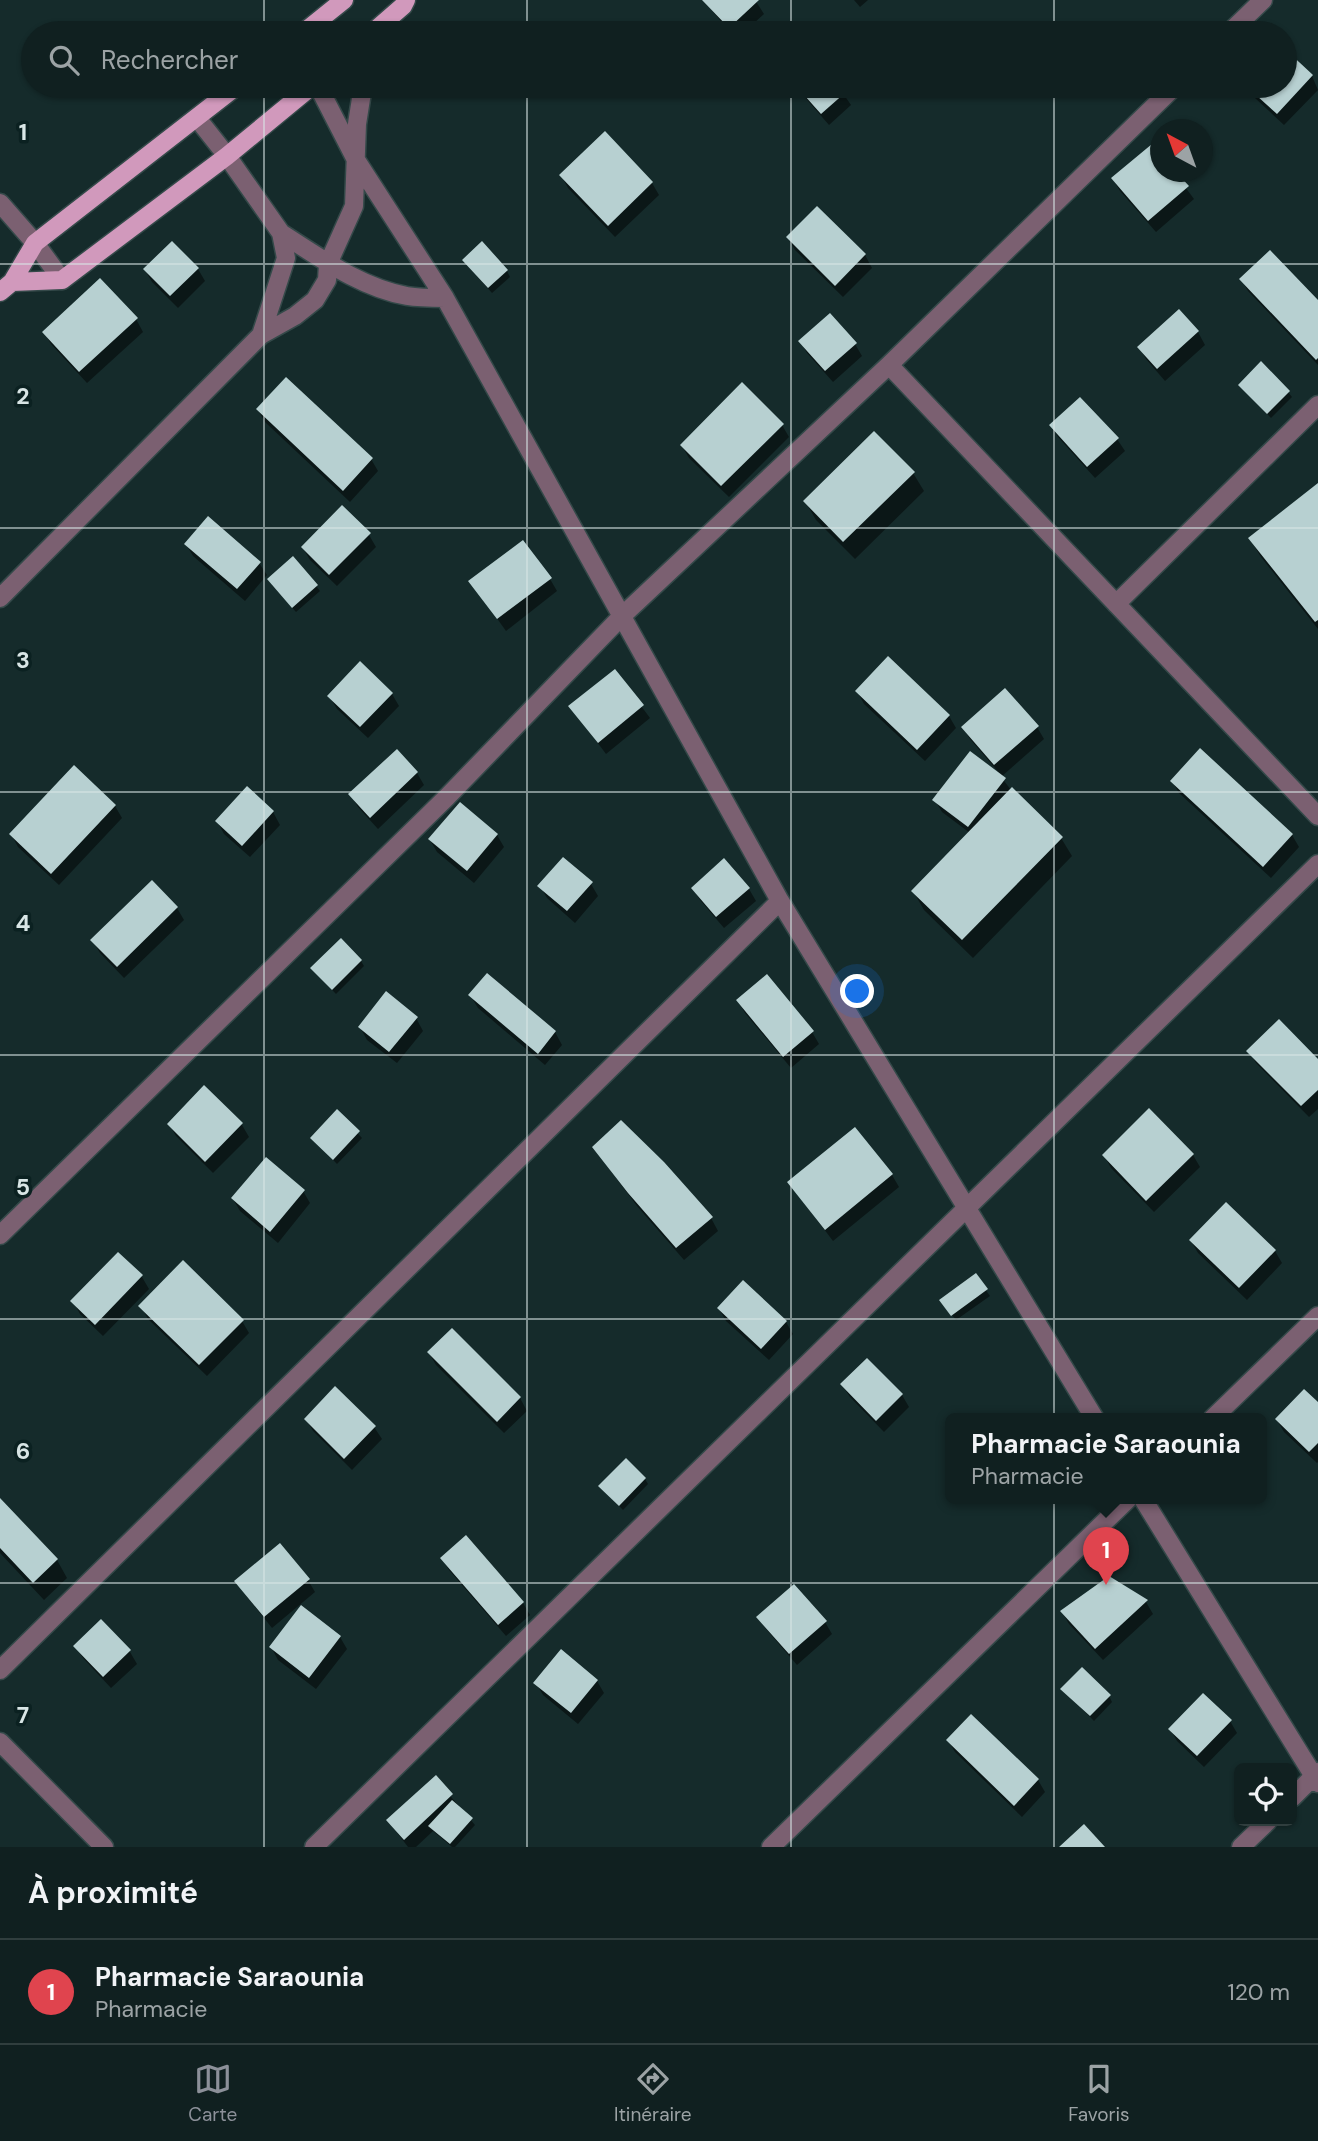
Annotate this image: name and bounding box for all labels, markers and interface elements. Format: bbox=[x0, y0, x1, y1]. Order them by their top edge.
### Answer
search box bbox=[21, 21, 1297, 98]
icon: search bbox=[45, 41, 83, 79]
text: Rechercher bbox=[101, 43, 238, 77]
text: 1 bbox=[19, 117, 27, 147]
north arrow bbox=[1150, 119, 1213, 182]
text: 2 bbox=[16, 381, 30, 411]
text: 3 bbox=[16, 645, 30, 675]
text: 4 bbox=[16, 908, 31, 938]
your location bbox=[840, 974, 874, 1008]
text: 5 bbox=[16, 1172, 30, 1202]
popup bbox=[945, 1413, 1267, 1504]
text: Pharmacie Saraounia bbox=[971, 1427, 1241, 1461]
text: 6 bbox=[16, 1436, 30, 1466]
text: Pharmacie bbox=[971, 1461, 1084, 1491]
pin: 1 bbox=[1083, 1527, 1129, 1585]
text: 7 bbox=[17, 1700, 29, 1730]
map controls bbox=[1234, 1763, 1297, 1826]
button: locate bbox=[1234, 1763, 1297, 1826]
text: À proximité bbox=[28, 1873, 198, 1912]
text: Pharmacie Saraounia bbox=[95, 1960, 364, 1994]
text: 1 bbox=[47, 1977, 55, 2007]
text: 120 m bbox=[1227, 1977, 1290, 2007]
text: Pharmacie bbox=[95, 1994, 207, 2024]
tab: Carte bbox=[188, 2060, 237, 2127]
tab: Itinéraire bbox=[614, 2060, 692, 2127]
tab: Favoris bbox=[1068, 2060, 1130, 2127]

